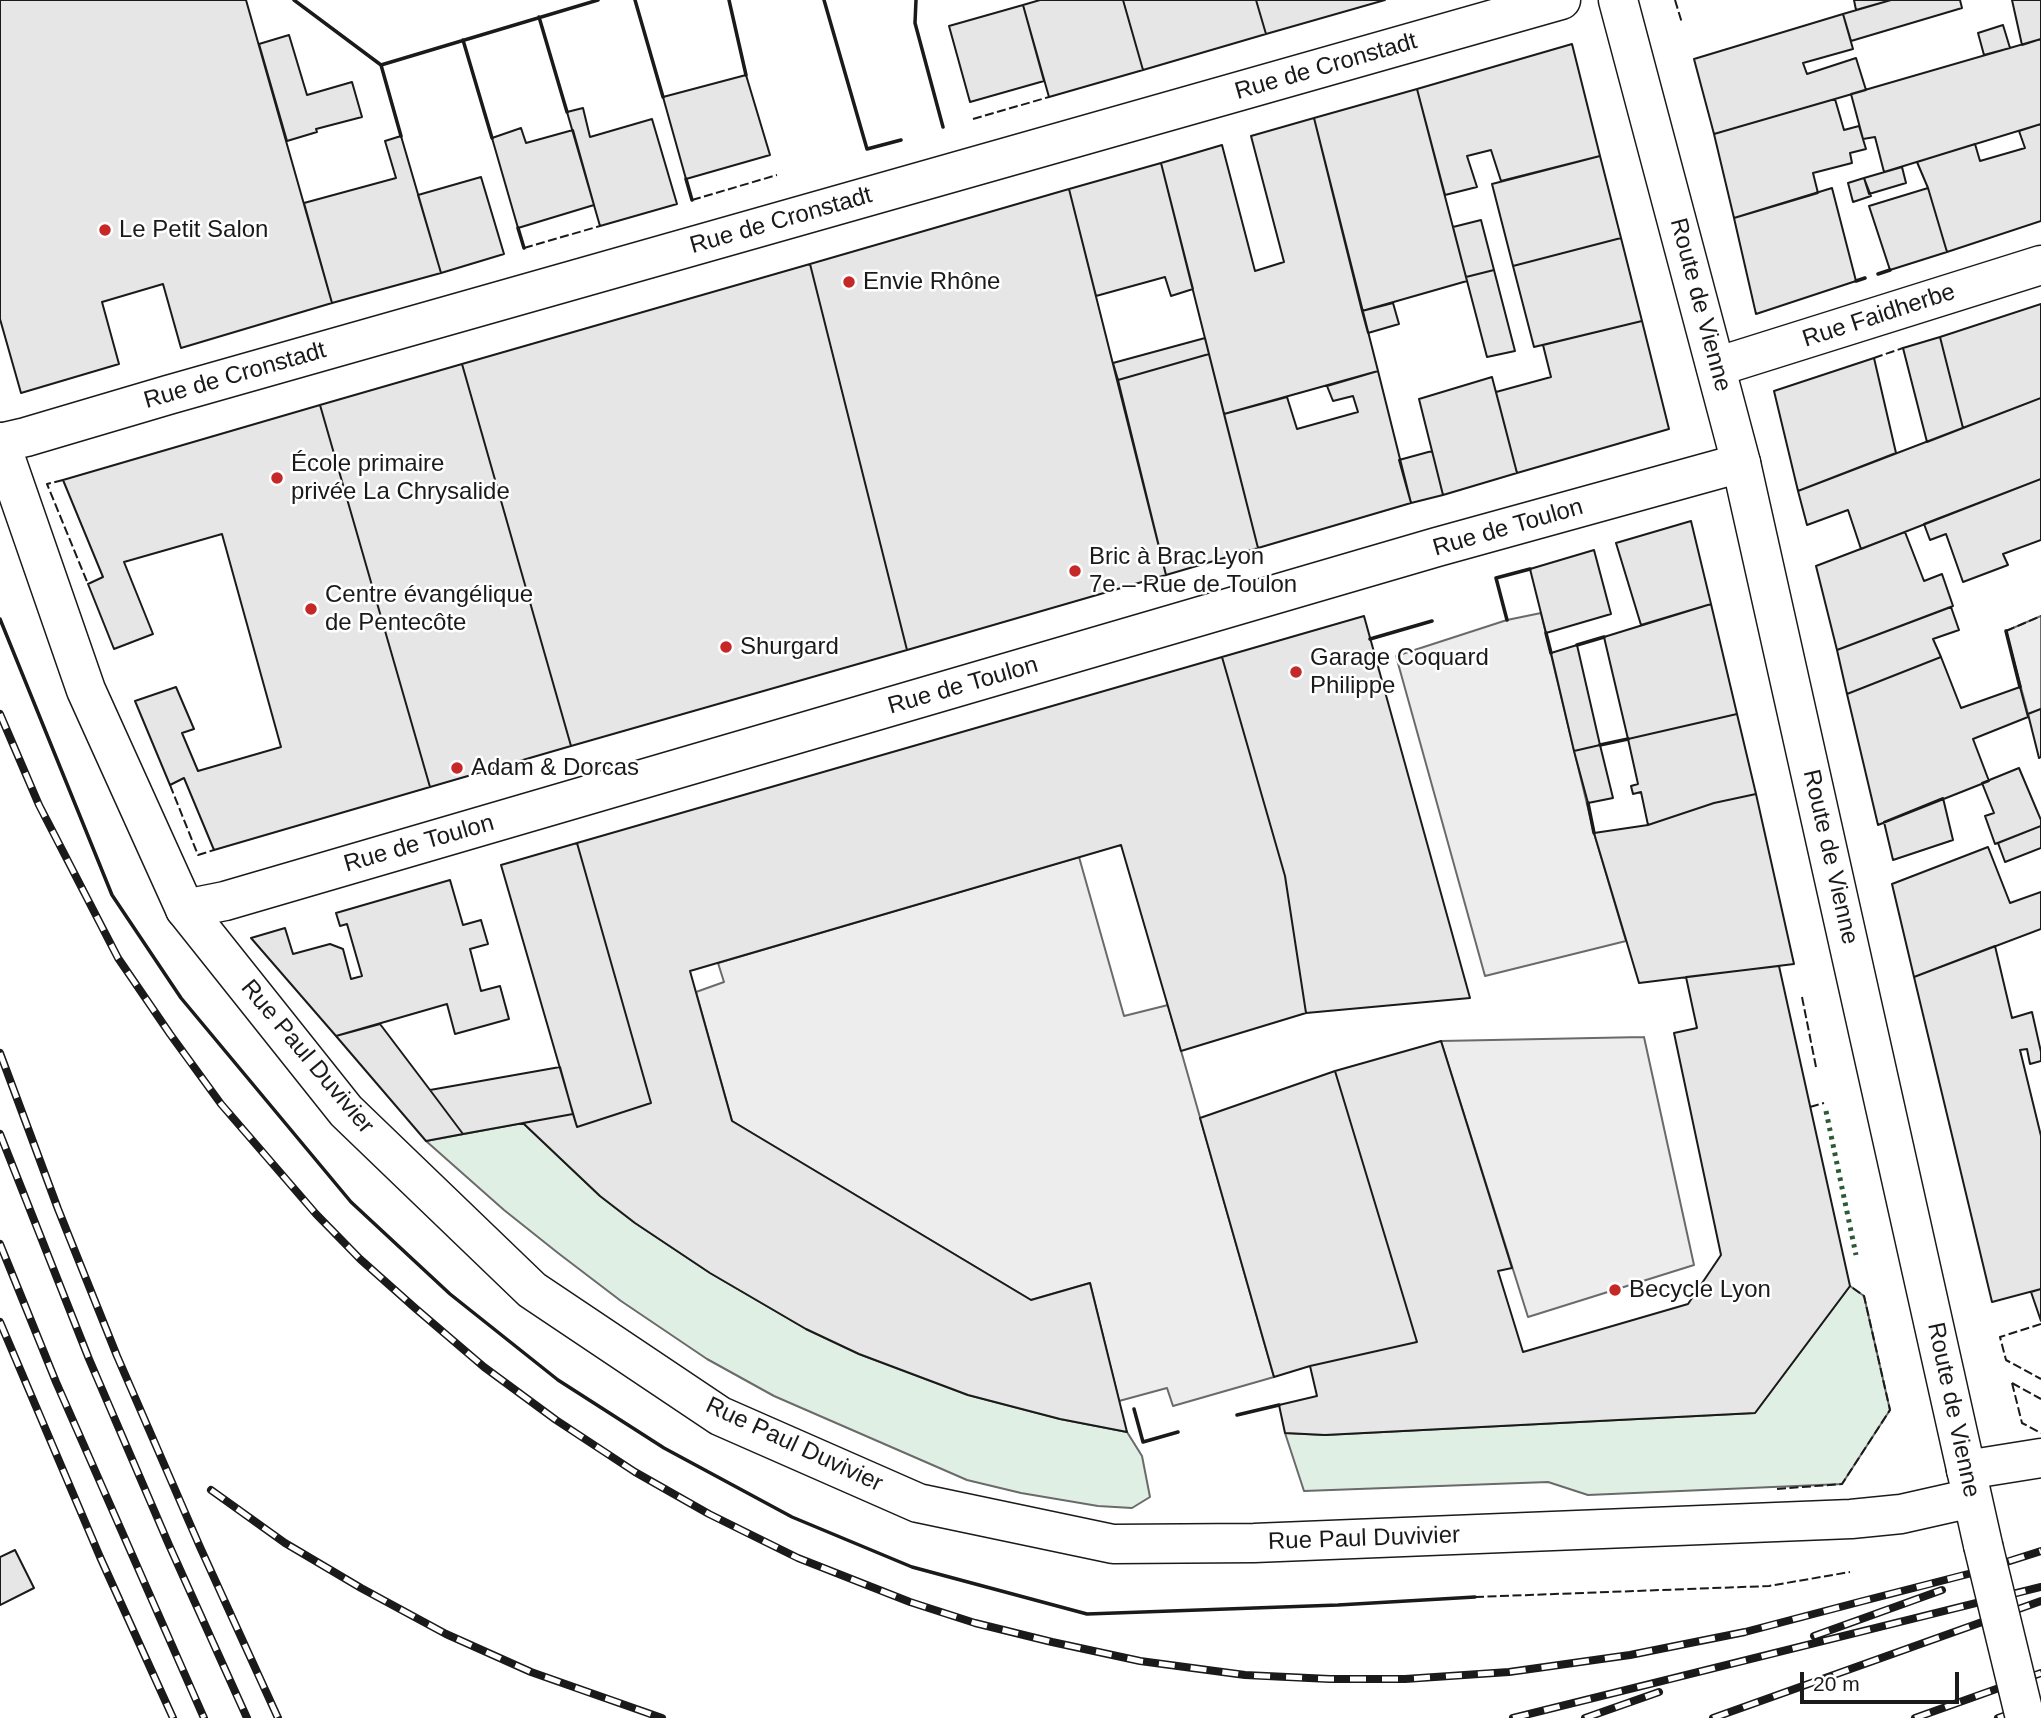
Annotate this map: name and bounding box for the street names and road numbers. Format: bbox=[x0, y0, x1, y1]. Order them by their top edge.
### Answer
street label: Rue de Cronstadt bbox=[1232, 27, 1420, 107]
street label: Rue de Cronstadt bbox=[687, 181, 875, 261]
street label: Route de Vienne bbox=[1663, 215, 1737, 395]
street label: Rue Faidherbe bbox=[1799, 278, 1959, 354]
street label: Rue de Cronstadt bbox=[141, 336, 329, 416]
street label: Rue de Toulon bbox=[1430, 493, 1586, 563]
street label: Rue de Toulon bbox=[885, 651, 1041, 721]
street label: Route de Vienne bbox=[1796, 767, 1864, 947]
street label: Rue de Toulon bbox=[341, 809, 497, 879]
street label: Rue Paul Duvivier bbox=[234, 974, 380, 1140]
street label: Route de Vienne bbox=[1920, 1320, 1986, 1500]
street label: Rue Paul Duvivier bbox=[701, 1391, 887, 1499]
street label: Rue Paul Duvivier bbox=[1268, 1521, 1460, 1557]

